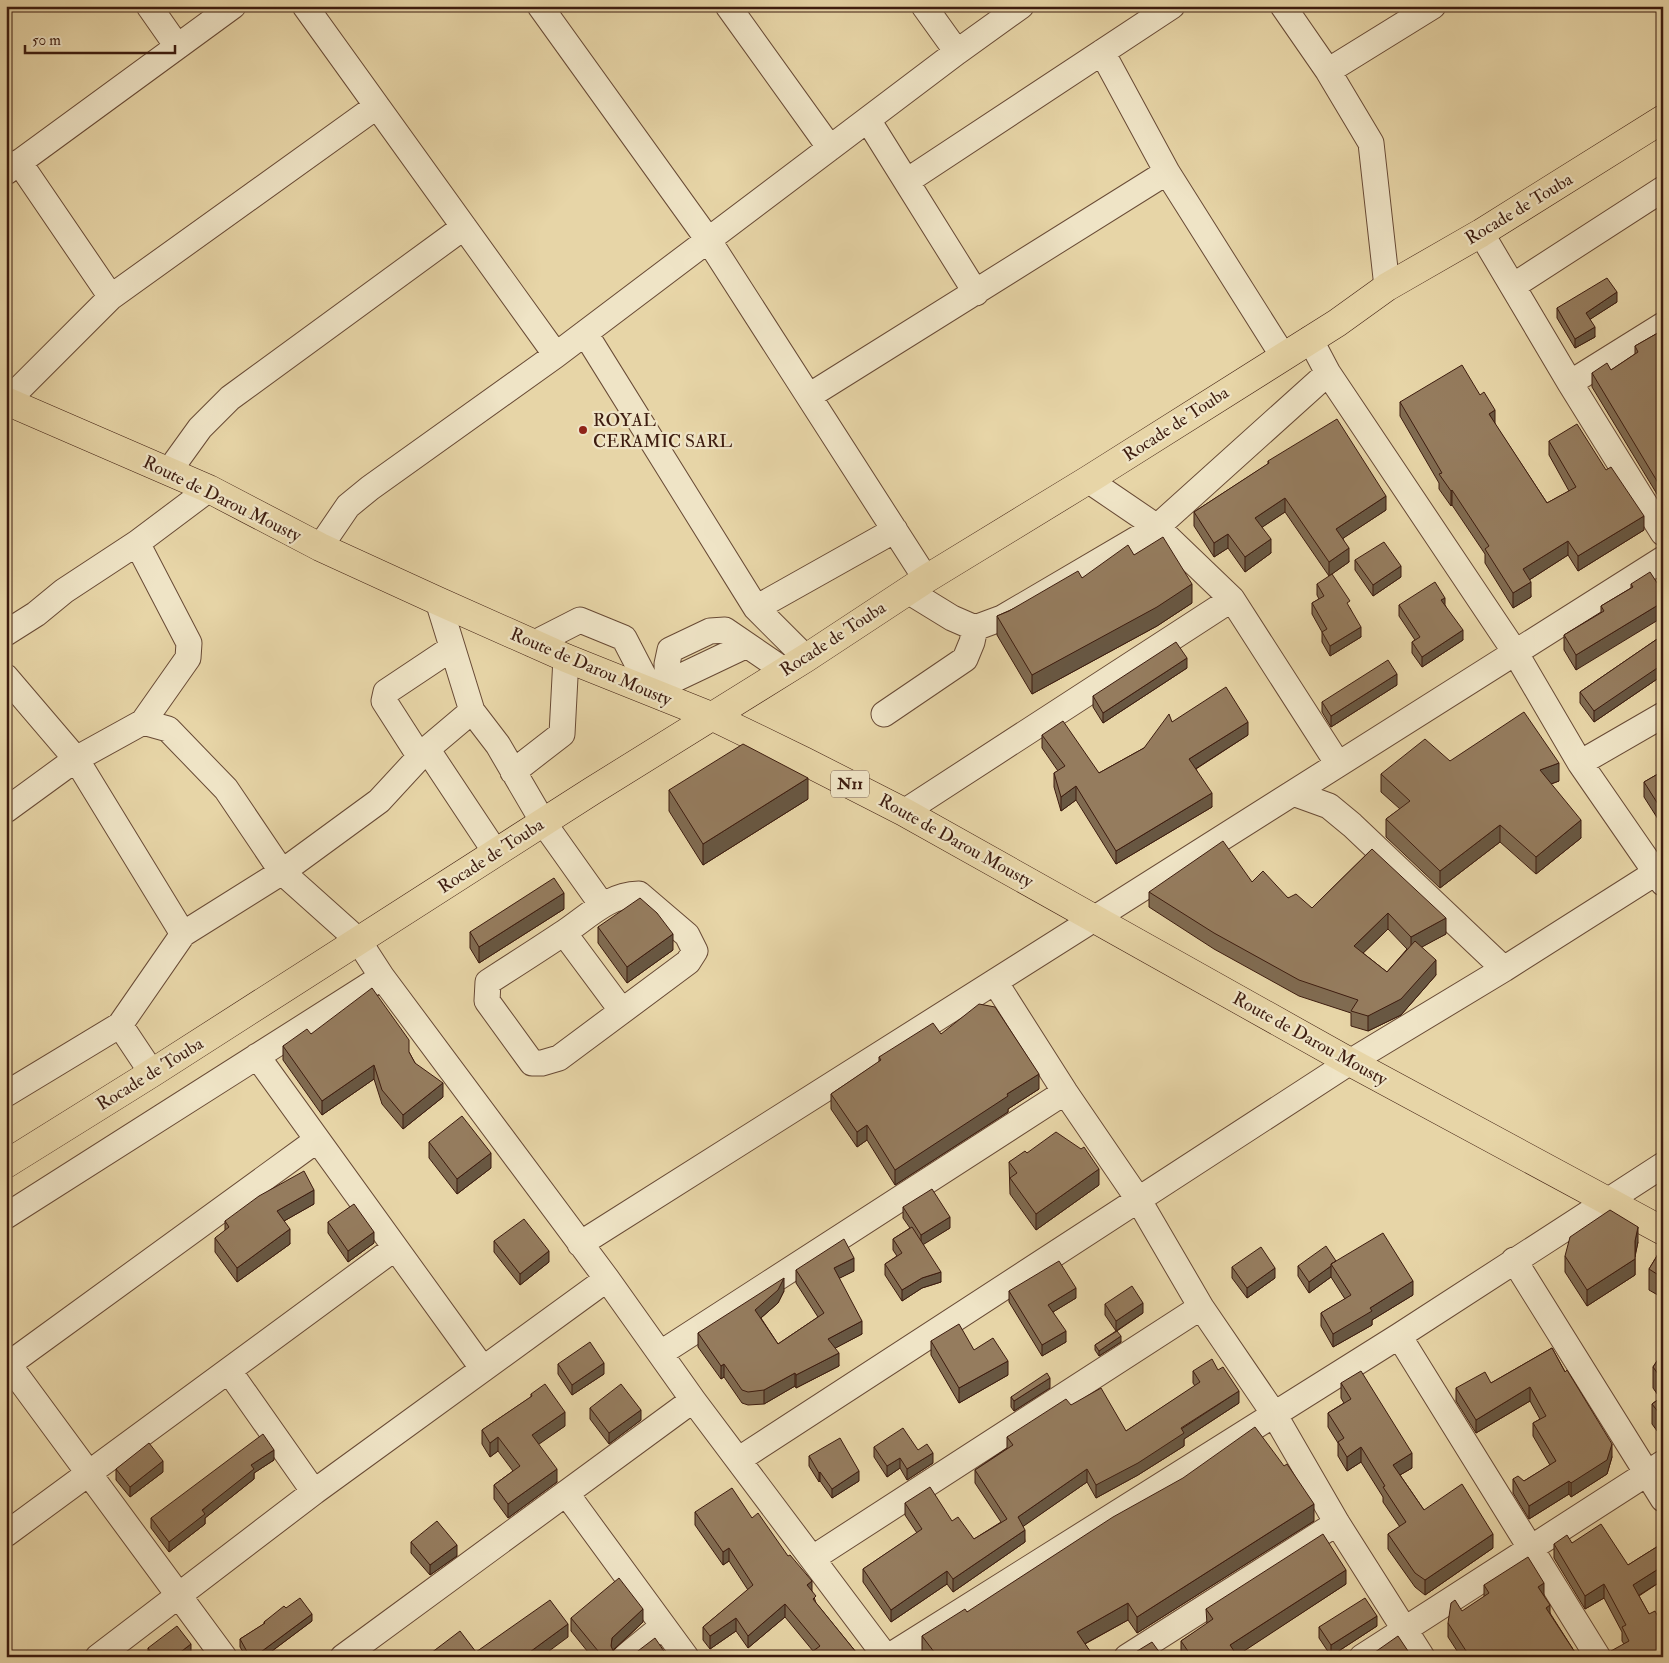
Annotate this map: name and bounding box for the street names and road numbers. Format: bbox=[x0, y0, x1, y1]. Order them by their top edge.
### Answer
street label: Rocade de Touba bbox=[1461, 168, 1578, 250]
street label: Rocade de Touba bbox=[1119, 381, 1234, 467]
street label: Route de Darou Mousty bbox=[139, 451, 306, 548]
street label: Rocade de Touba bbox=[776, 596, 891, 682]
street label: Route de Darou Mousty bbox=[507, 623, 676, 712]
road number: N11 bbox=[831, 771, 869, 798]
street label: Route de Darou Mousty bbox=[875, 789, 1038, 894]
street label: Rocade de Touba bbox=[434, 813, 549, 899]
street label: Route de Darou Mousty bbox=[1229, 987, 1392, 1092]
street label: Rocade de Touba bbox=[92, 1032, 208, 1116]

